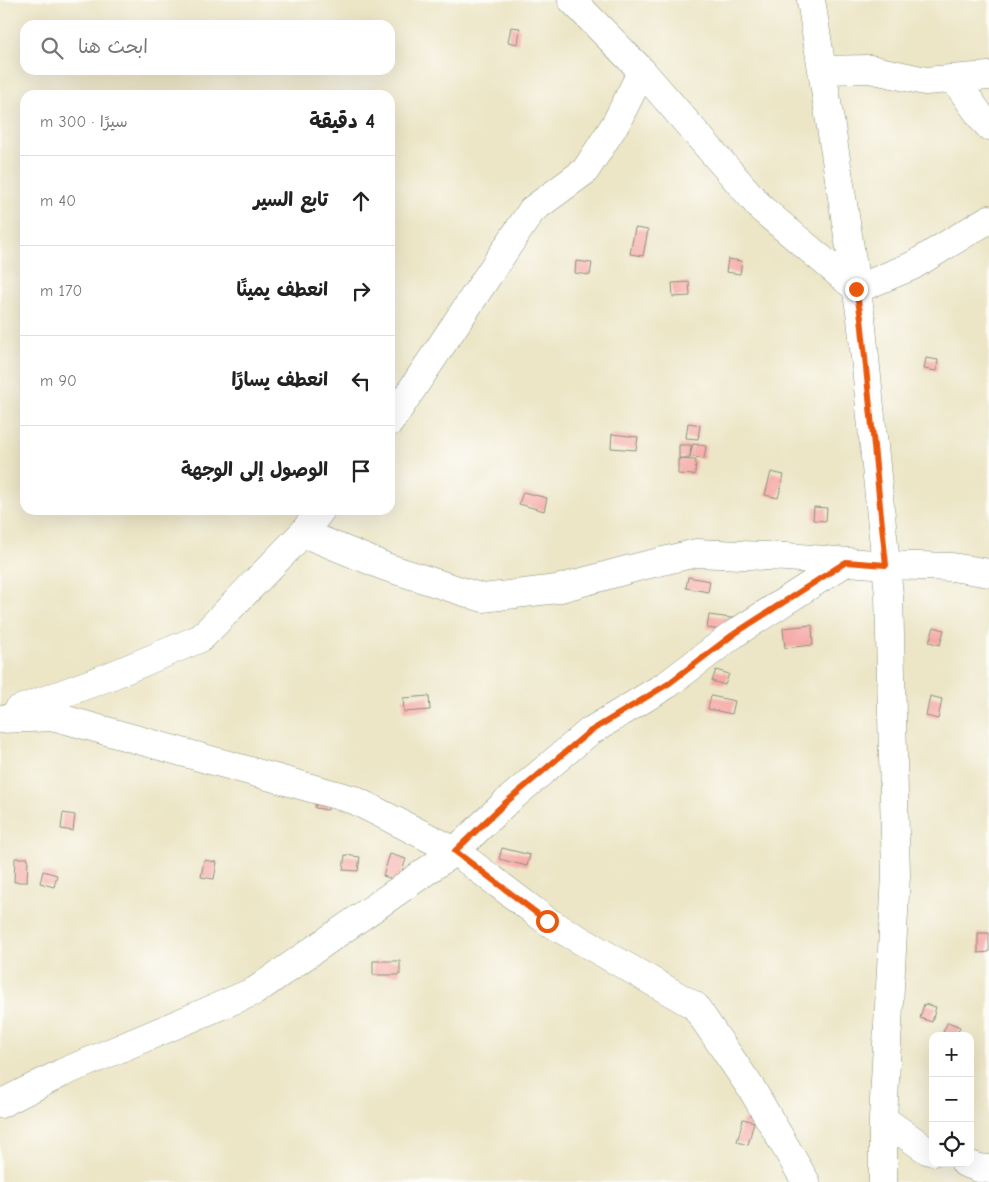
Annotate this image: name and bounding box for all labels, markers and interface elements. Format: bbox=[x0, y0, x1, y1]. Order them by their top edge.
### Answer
search box bbox=[20, 20, 395, 75]
icon: search bbox=[38, 34, 66, 62]
text: ابحث هنا bbox=[78, 36, 148, 58]
text: 4 دقيقة bbox=[309, 109, 375, 133]
text: سيرًا · 300 m bbox=[40, 113, 128, 131]
icon: ahead bbox=[347, 187, 375, 215]
text: تابع السير bbox=[254, 189, 328, 211]
text: 40 m bbox=[40, 192, 76, 210]
icon: right bbox=[347, 277, 375, 305]
route end bbox=[845, 278, 868, 301]
text: انعطف يمينًا bbox=[236, 279, 328, 301]
text: 170 m bbox=[40, 282, 82, 300]
icon: left bbox=[347, 367, 375, 395]
text: انعطف يسارًا bbox=[231, 369, 328, 391]
text: 90 m bbox=[40, 372, 77, 390]
icon: arrive bbox=[347, 457, 375, 485]
text: الوصول إلى الوجهة bbox=[181, 459, 328, 481]
route start bbox=[536, 910, 559, 933]
map controls bbox=[929, 1032, 974, 1167]
button: + bbox=[929, 1032, 974, 1077]
button: − bbox=[929, 1077, 974, 1122]
button: locate bbox=[929, 1122, 974, 1167]

